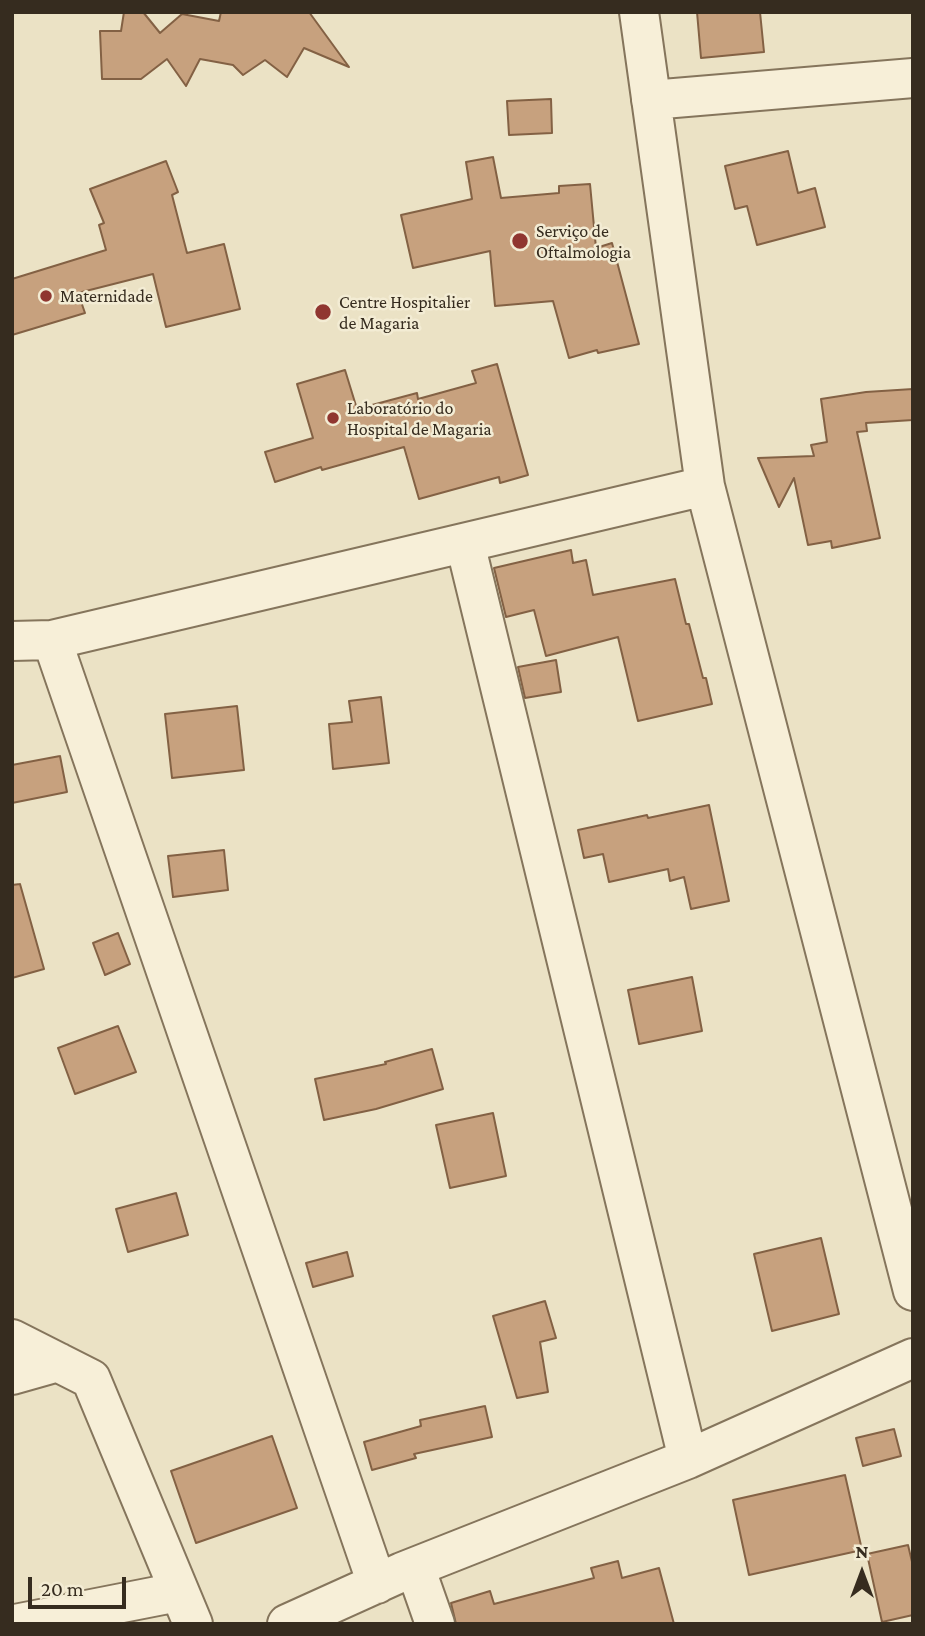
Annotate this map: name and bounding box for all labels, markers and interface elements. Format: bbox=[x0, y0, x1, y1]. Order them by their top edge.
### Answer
place label: Serviço de Oftalmologia bbox=[536, 220, 631, 262]
marker: Serviço de Oftalmologia bbox=[510, 231, 530, 251]
place label: Maternidade bbox=[60, 285, 153, 307]
marker: Maternidade bbox=[38, 288, 54, 304]
place label: Centre Hospitalier de Magaria bbox=[339, 291, 470, 334]
marker: Centre Hospitalier de Magaria bbox=[313, 302, 333, 322]
place label: Laboratório do Hospital de Magaria bbox=[347, 397, 492, 440]
marker: Laboratório do Hospital de Magaria bbox=[325, 410, 341, 426]
north arrow bbox=[827, 1538, 897, 1608]
text: N bbox=[856, 1541, 868, 1562]
scale bar bbox=[32, 1562, 130, 1606]
text: 20 m bbox=[41, 1577, 84, 1601]

